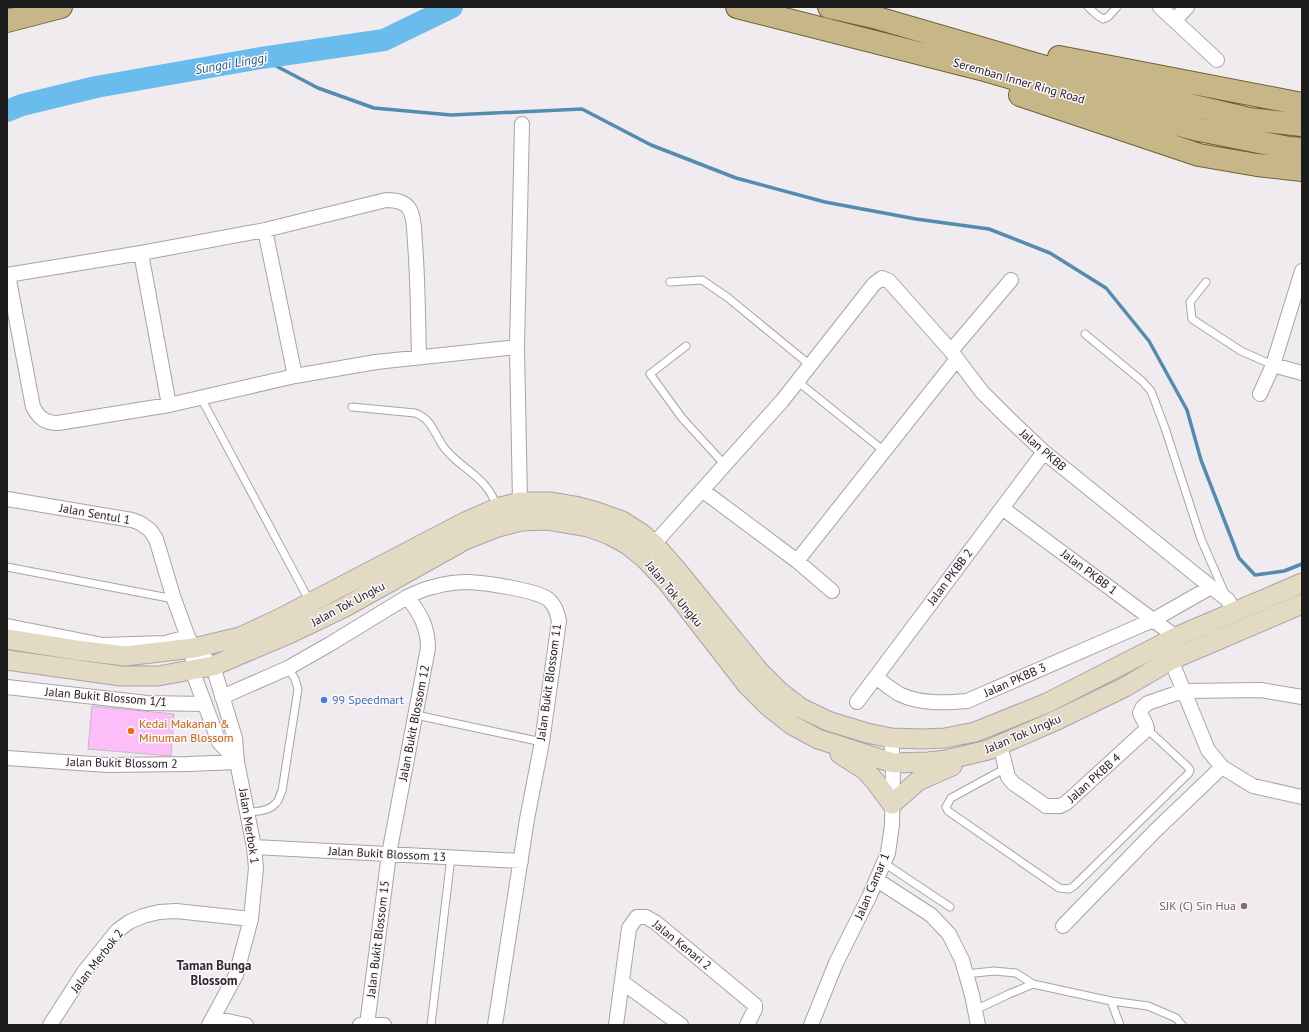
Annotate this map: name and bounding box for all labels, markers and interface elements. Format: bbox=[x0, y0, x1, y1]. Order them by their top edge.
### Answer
water label: Sungai Linggi bbox=[194, 49, 269, 78]
street label: Seremban Inner Ring Road bbox=[951, 54, 1087, 107]
street label: Jalan PKBB bbox=[1016, 425, 1070, 474]
street label: Jalan Sentul 1 bbox=[58, 500, 132, 527]
street label: Jalan PKBB 1 bbox=[1057, 545, 1120, 598]
street label: Jalan PKBB 2 bbox=[923, 546, 976, 609]
street label: Jalan Tok Ungku bbox=[642, 557, 706, 630]
street label: Jalan Tok Ungku bbox=[307, 578, 387, 630]
street label: Jalan Bukit Blossom 11 bbox=[533, 623, 564, 742]
street label: Jalan PKBB 3 bbox=[980, 659, 1048, 700]
street label: Jalan Bukit Blossom 12 bbox=[395, 664, 432, 783]
street label: Jalan Bukit Blossom 1/1 bbox=[44, 684, 168, 709]
place label: 99 Speedmart bbox=[332, 692, 404, 707]
marker: 99 Speedmart bbox=[319, 695, 329, 705]
street label: Jalan Tok Ungku bbox=[981, 711, 1063, 757]
place label: Kedai Makanan & Minuman Blossom bbox=[139, 716, 233, 745]
marker: Kedai Makanan & Minuman Blossom bbox=[126, 726, 136, 736]
street label: Jalan PKBB 4 bbox=[1063, 750, 1124, 806]
street label: Jalan Bukit Blossom 2 bbox=[65, 754, 178, 771]
street label: Jalan Merbok 1 bbox=[236, 786, 263, 865]
street label: Jalan Bukit Blossom 13 bbox=[327, 843, 446, 864]
street label: Jalan Camar 1 bbox=[850, 850, 892, 922]
street label: Jalan Bukit Blossom 15 bbox=[363, 880, 392, 999]
place label: SJK (C) Sin Hua bbox=[1159, 898, 1236, 913]
marker: SJK (C) Sin Hua bbox=[1239, 901, 1249, 911]
street label: Jalan Kenari 2 bbox=[649, 916, 715, 973]
street label: Jalan Merbok 2 bbox=[67, 926, 126, 996]
district label: Taman Bunga Blossom bbox=[177, 957, 251, 989]

